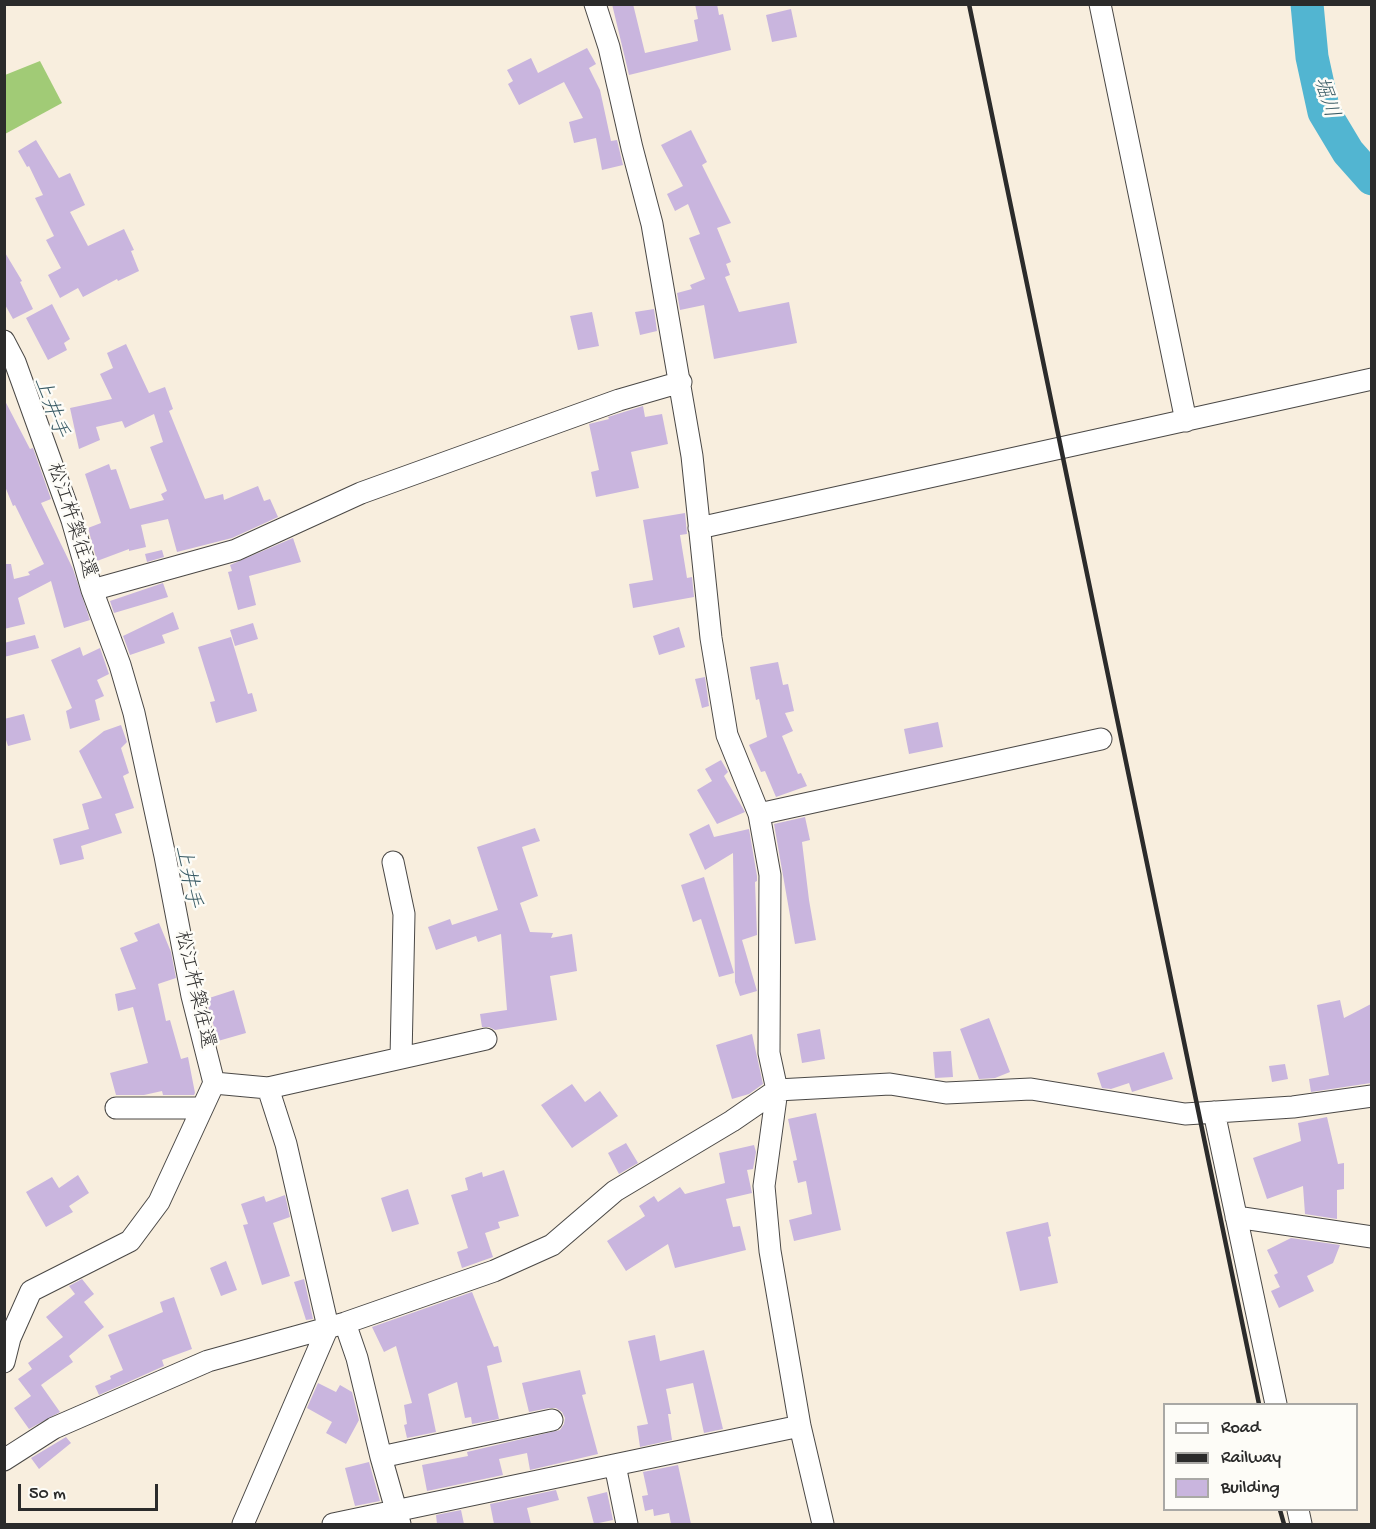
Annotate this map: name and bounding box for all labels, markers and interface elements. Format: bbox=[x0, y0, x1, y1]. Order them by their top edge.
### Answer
water label: 堀川 bbox=[1306, 74, 1342, 122]
water label: 上井手 bbox=[26, 374, 72, 442]
street label: 松江杵築往還 bbox=[40, 460, 100, 582]
water label: 上井手 bbox=[168, 844, 204, 910]
street label: 松江杵築往還 bbox=[168, 929, 218, 1051]
legend bbox=[1163, 1403, 1358, 1511]
text: Road bbox=[1221, 1418, 1260, 1439]
text: Railway bbox=[1221, 1448, 1281, 1469]
scale bar bbox=[21, 1472, 160, 1510]
text: Building bbox=[1221, 1478, 1280, 1499]
text: 50 m bbox=[29, 1484, 66, 1505]

